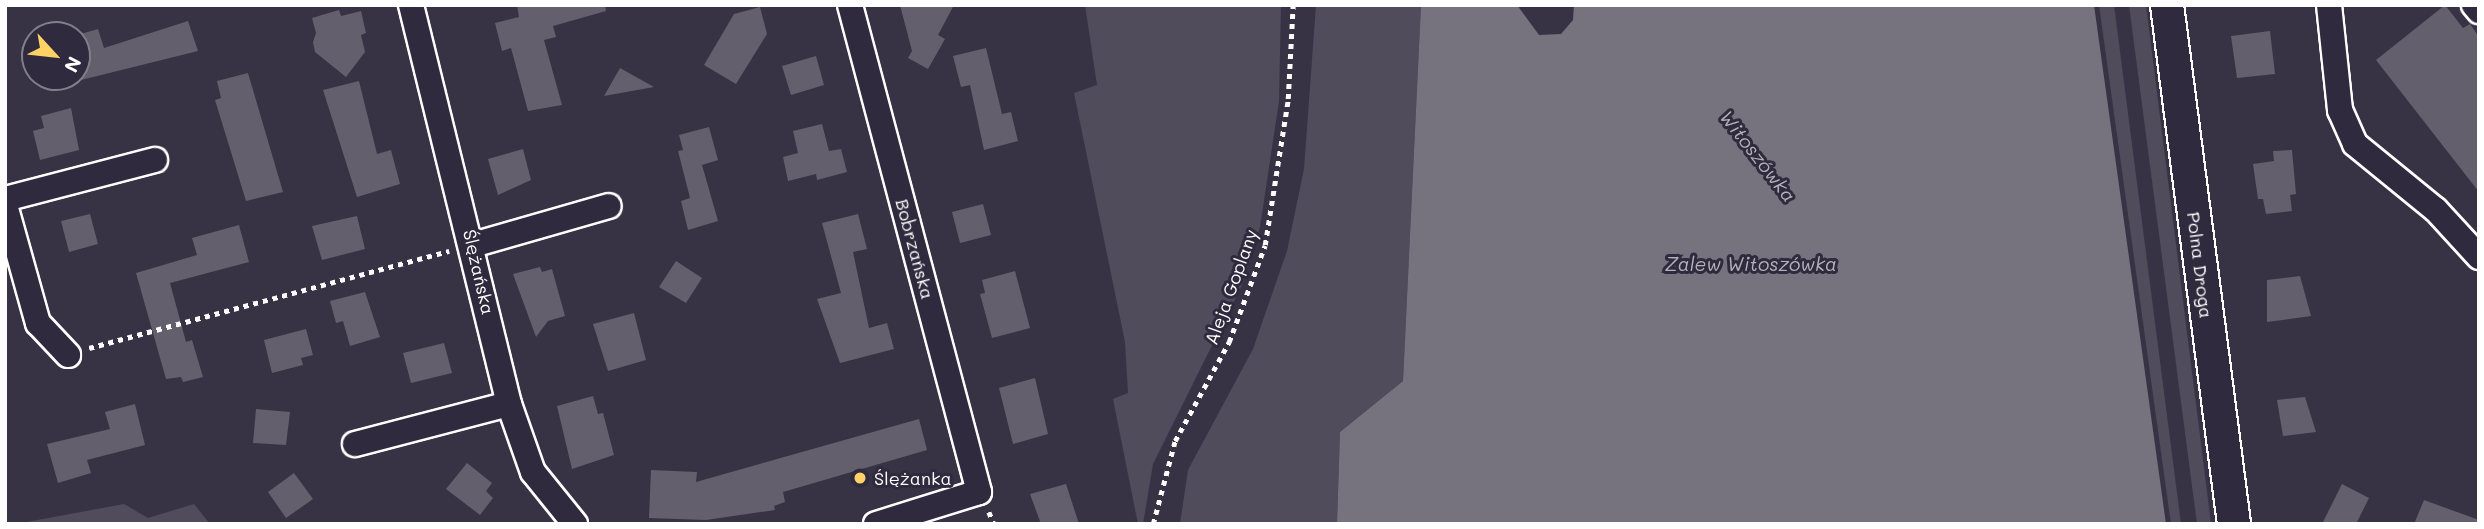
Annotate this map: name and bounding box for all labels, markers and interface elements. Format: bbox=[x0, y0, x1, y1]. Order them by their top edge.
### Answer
north arrow bbox=[21, 21, 91, 91]
text: N bbox=[59, 53, 88, 77]
water label: Witoszówka bbox=[1715, 106, 1801, 206]
street label: Bobrzańska bbox=[891, 196, 939, 302]
street label: Polna Droga bbox=[2183, 211, 2217, 319]
street label: Aleja Goplany bbox=[1200, 226, 1262, 348]
street label: Ślężańska bbox=[459, 227, 499, 317]
water label: Zalew Witoszówka bbox=[1665, 253, 1837, 275]
place label: Ślężanka bbox=[874, 467, 952, 489]
marker: Ślężanka bbox=[852, 470, 868, 486]

